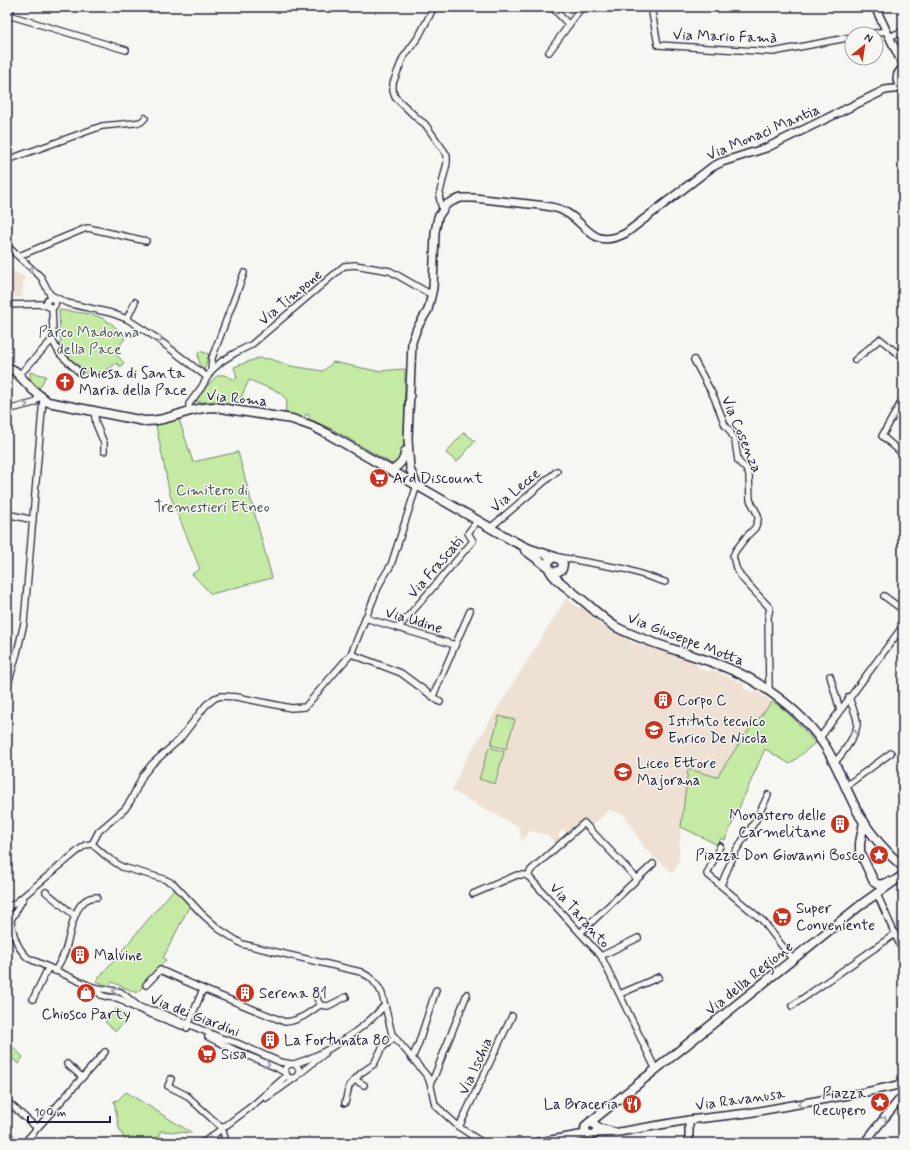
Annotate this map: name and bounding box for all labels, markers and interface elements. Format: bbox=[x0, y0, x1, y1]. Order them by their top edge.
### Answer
street label: Via Mario Famà bbox=[672, 25, 778, 49]
north arrow bbox=[844, 26, 884, 66]
text: N bbox=[862, 30, 875, 46]
street label: Via Monaci Mantia bbox=[704, 100, 823, 166]
street label: Via Timpone bbox=[254, 265, 327, 330]
one-way arrow bbox=[30, 267, 38, 274]
park label: Parco Madonna della Pace bbox=[39, 323, 139, 360]
one-way arrow bbox=[155, 335, 162, 342]
place label: Chiesa di Santa Maria della Pace bbox=[79, 364, 187, 401]
church icon: Chiesa di Santa Maria della Pace bbox=[54, 371, 76, 393]
street label: Via Roma bbox=[205, 386, 269, 412]
street label: Via Cosenza bbox=[716, 393, 766, 476]
one-way arrow bbox=[21, 401, 28, 410]
street label: Via Lecce bbox=[486, 464, 545, 518]
supermarket icon: Ard Discount bbox=[368, 467, 390, 489]
place label: Ard Discount bbox=[393, 469, 483, 489]
park label: Cimitero di Tremestieri Etneo bbox=[155, 481, 270, 518]
street label: Via Frascati bbox=[403, 532, 468, 603]
street label: Via Udine bbox=[383, 603, 445, 639]
street label: Via Giuseppe Motta bbox=[624, 608, 747, 672]
building icon: Corpo C bbox=[652, 689, 674, 711]
place label: Corpo C bbox=[677, 691, 727, 711]
place label: Istituto tecnico Enrico De Nicola bbox=[668, 712, 768, 749]
school or university icon: Istituto tecnico Enrico De Nicola bbox=[643, 719, 665, 741]
one-way arrow bbox=[850, 729, 858, 736]
place label: Liceo Ettore Majorana bbox=[637, 754, 717, 791]
school or university icon: Liceo Ettore Majorana bbox=[612, 761, 634, 783]
place label: Monastero delle Carmelitane bbox=[729, 806, 826, 843]
building icon: Monastero delle Carmelitane bbox=[829, 813, 851, 835]
place icon: Piazza Don Giovanni Bosco bbox=[868, 844, 890, 866]
place label: Piazza Don Giovanni Bosco bbox=[696, 846, 865, 866]
street label: Via Taranto bbox=[545, 879, 614, 953]
place label: Super Conveniente bbox=[796, 899, 875, 936]
supermarket icon: Super Conveniente bbox=[771, 906, 793, 928]
street label: Via della Regione bbox=[701, 937, 799, 1021]
building icon: Malvine bbox=[69, 944, 91, 966]
place label: Malvine bbox=[94, 946, 143, 966]
shop icon: Chiosco Party bbox=[75, 982, 97, 1004]
building icon: Serena 81 bbox=[234, 982, 256, 1004]
place label: Serena 81 bbox=[259, 984, 327, 1004]
one-way arrow bbox=[112, 987, 118, 996]
street label: Via dei Giardini bbox=[147, 990, 242, 1042]
place label: Chiosco Party bbox=[41, 1005, 131, 1025]
building icon: La Fortunata 80 bbox=[259, 1029, 281, 1051]
place label: La Fortunata 80 bbox=[284, 1031, 390, 1051]
street label: Via Ischia bbox=[454, 1035, 498, 1098]
supermarket icon: Sisa bbox=[196, 1043, 218, 1065]
place label: Sisa bbox=[221, 1045, 247, 1065]
one-way arrow bbox=[264, 1059, 271, 1067]
street label: Via Ravanusa bbox=[694, 1084, 787, 1116]
place label: Piazza Recupero bbox=[813, 1084, 867, 1121]
place icon: Piazza Recupero bbox=[869, 1091, 891, 1113]
restaurant icon: La Braceria bbox=[621, 1093, 643, 1115]
place label: La Braceria bbox=[544, 1095, 618, 1115]
scale bar bbox=[28, 1098, 110, 1124]
one-way arrow bbox=[797, 1099, 803, 1108]
text: 100 m bbox=[34, 1105, 66, 1121]
one-way arrow bbox=[879, 1117, 886, 1124]

